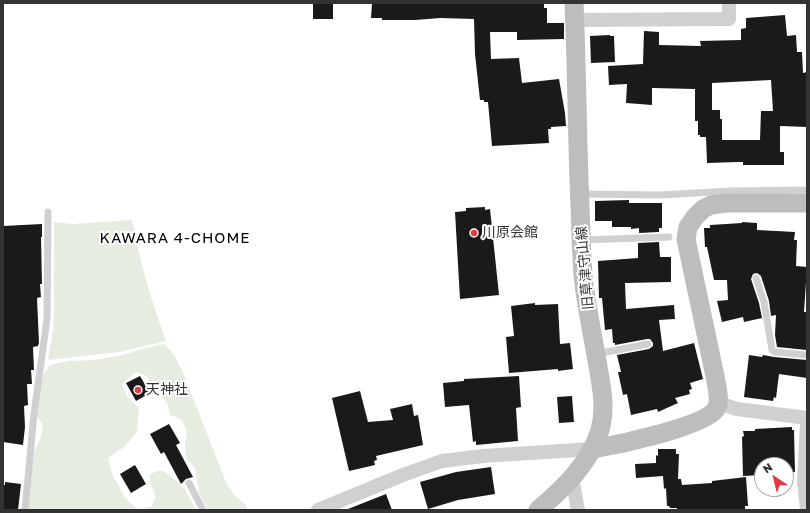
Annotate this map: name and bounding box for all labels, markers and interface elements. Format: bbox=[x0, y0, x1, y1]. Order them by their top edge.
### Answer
place label: 川原会館 bbox=[482, 225, 538, 241]
street label: 旧草津守山線 bbox=[573, 225, 597, 311]
marker: 川原会館 bbox=[469, 228, 479, 238]
district label: KAWARA 4-CHOME bbox=[100, 229, 250, 247]
place label: 天神社 bbox=[146, 382, 188, 398]
marker: 天神社 bbox=[133, 385, 143, 395]
north arrow bbox=[754, 457, 794, 497]
text: N bbox=[760, 460, 775, 475]

